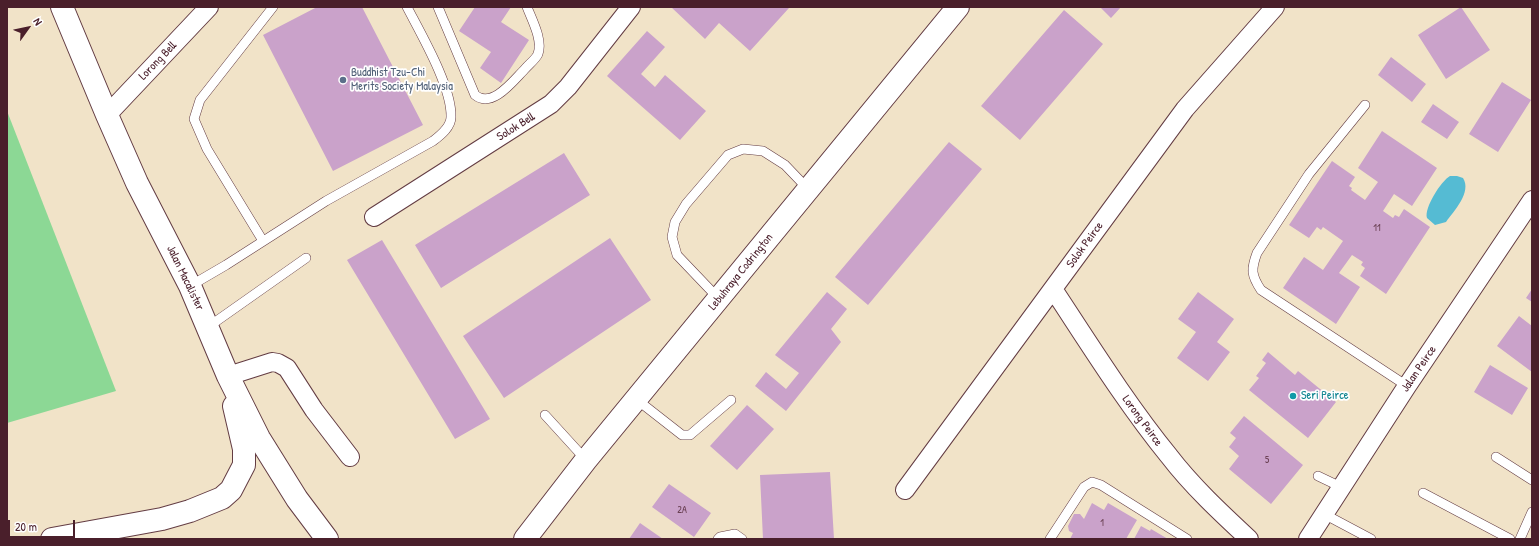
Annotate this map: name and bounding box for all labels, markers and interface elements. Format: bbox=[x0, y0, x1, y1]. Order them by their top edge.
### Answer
north arrow bbox=[8, 8, 48, 48]
text: N bbox=[31, 15, 46, 28]
street label: Lorong Bell bbox=[136, 39, 180, 83]
place label: Buddhist Tzu-Chi Merits Society Malaysia bbox=[351, 66, 453, 94]
marker: Buddhist Tzu-Chi Merits Society Malaysia bbox=[338, 75, 348, 85]
street label: Solok Bell bbox=[494, 110, 538, 144]
street label: Solok Peirce bbox=[1063, 219, 1107, 271]
house number: 11 bbox=[1373, 222, 1381, 234]
street label: Lebuhraya Codrington bbox=[706, 231, 776, 313]
street label: Jalan Macalister bbox=[163, 243, 207, 313]
street label: Jalan Peirce bbox=[1398, 343, 1440, 395]
place label: Seri Peirce bbox=[1301, 389, 1349, 403]
marker: Seri Peirce bbox=[1288, 391, 1298, 401]
street label: Lorong Peirce bbox=[1119, 393, 1165, 449]
house number: 5 bbox=[1265, 454, 1269, 466]
house number: 2A bbox=[677, 504, 687, 516]
scale bar bbox=[10, 512, 77, 538]
house number: 1 bbox=[1100, 517, 1104, 529]
text: 20 m bbox=[15, 518, 37, 535]

